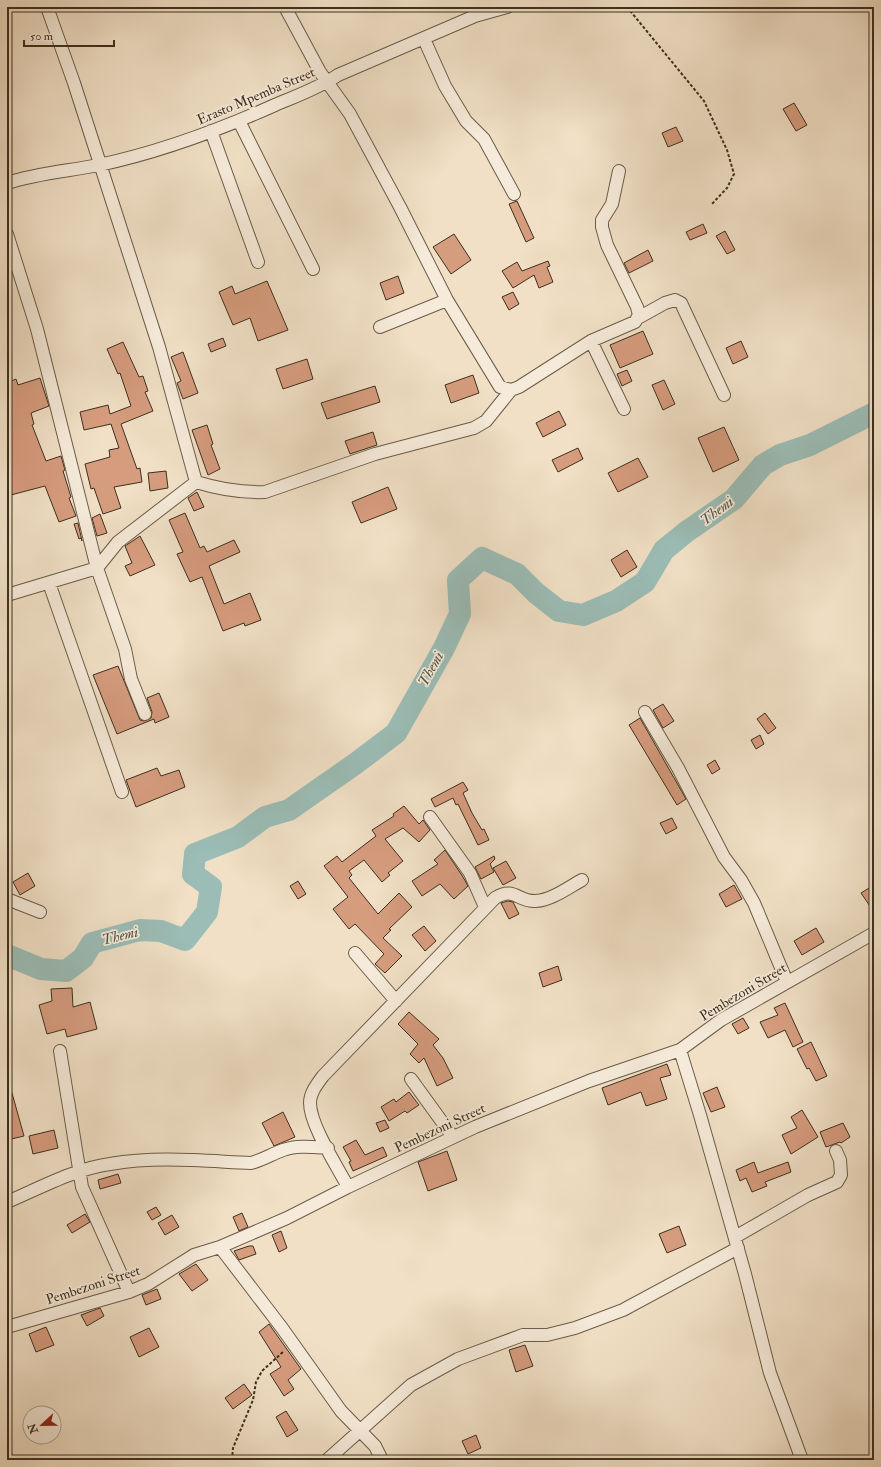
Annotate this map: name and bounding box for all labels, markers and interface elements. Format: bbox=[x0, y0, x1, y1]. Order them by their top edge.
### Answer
scale bar bbox=[24, 22, 114, 48]
text: 50 m bbox=[30, 29, 54, 44]
street label: Erasto Mpemba Street bbox=[194, 63, 318, 129]
water label: Themi bbox=[697, 492, 737, 530]
water label: Themi bbox=[414, 648, 448, 690]
water label: Themi bbox=[100, 922, 140, 950]
street label: Pembezoni Street bbox=[696, 959, 790, 1025]
street label: Pembezoni Street bbox=[392, 1099, 489, 1156]
street label: Pembezoni Street bbox=[44, 1262, 143, 1308]
north arrow bbox=[22, 1405, 62, 1445]
text: N bbox=[25, 1420, 41, 1436]

